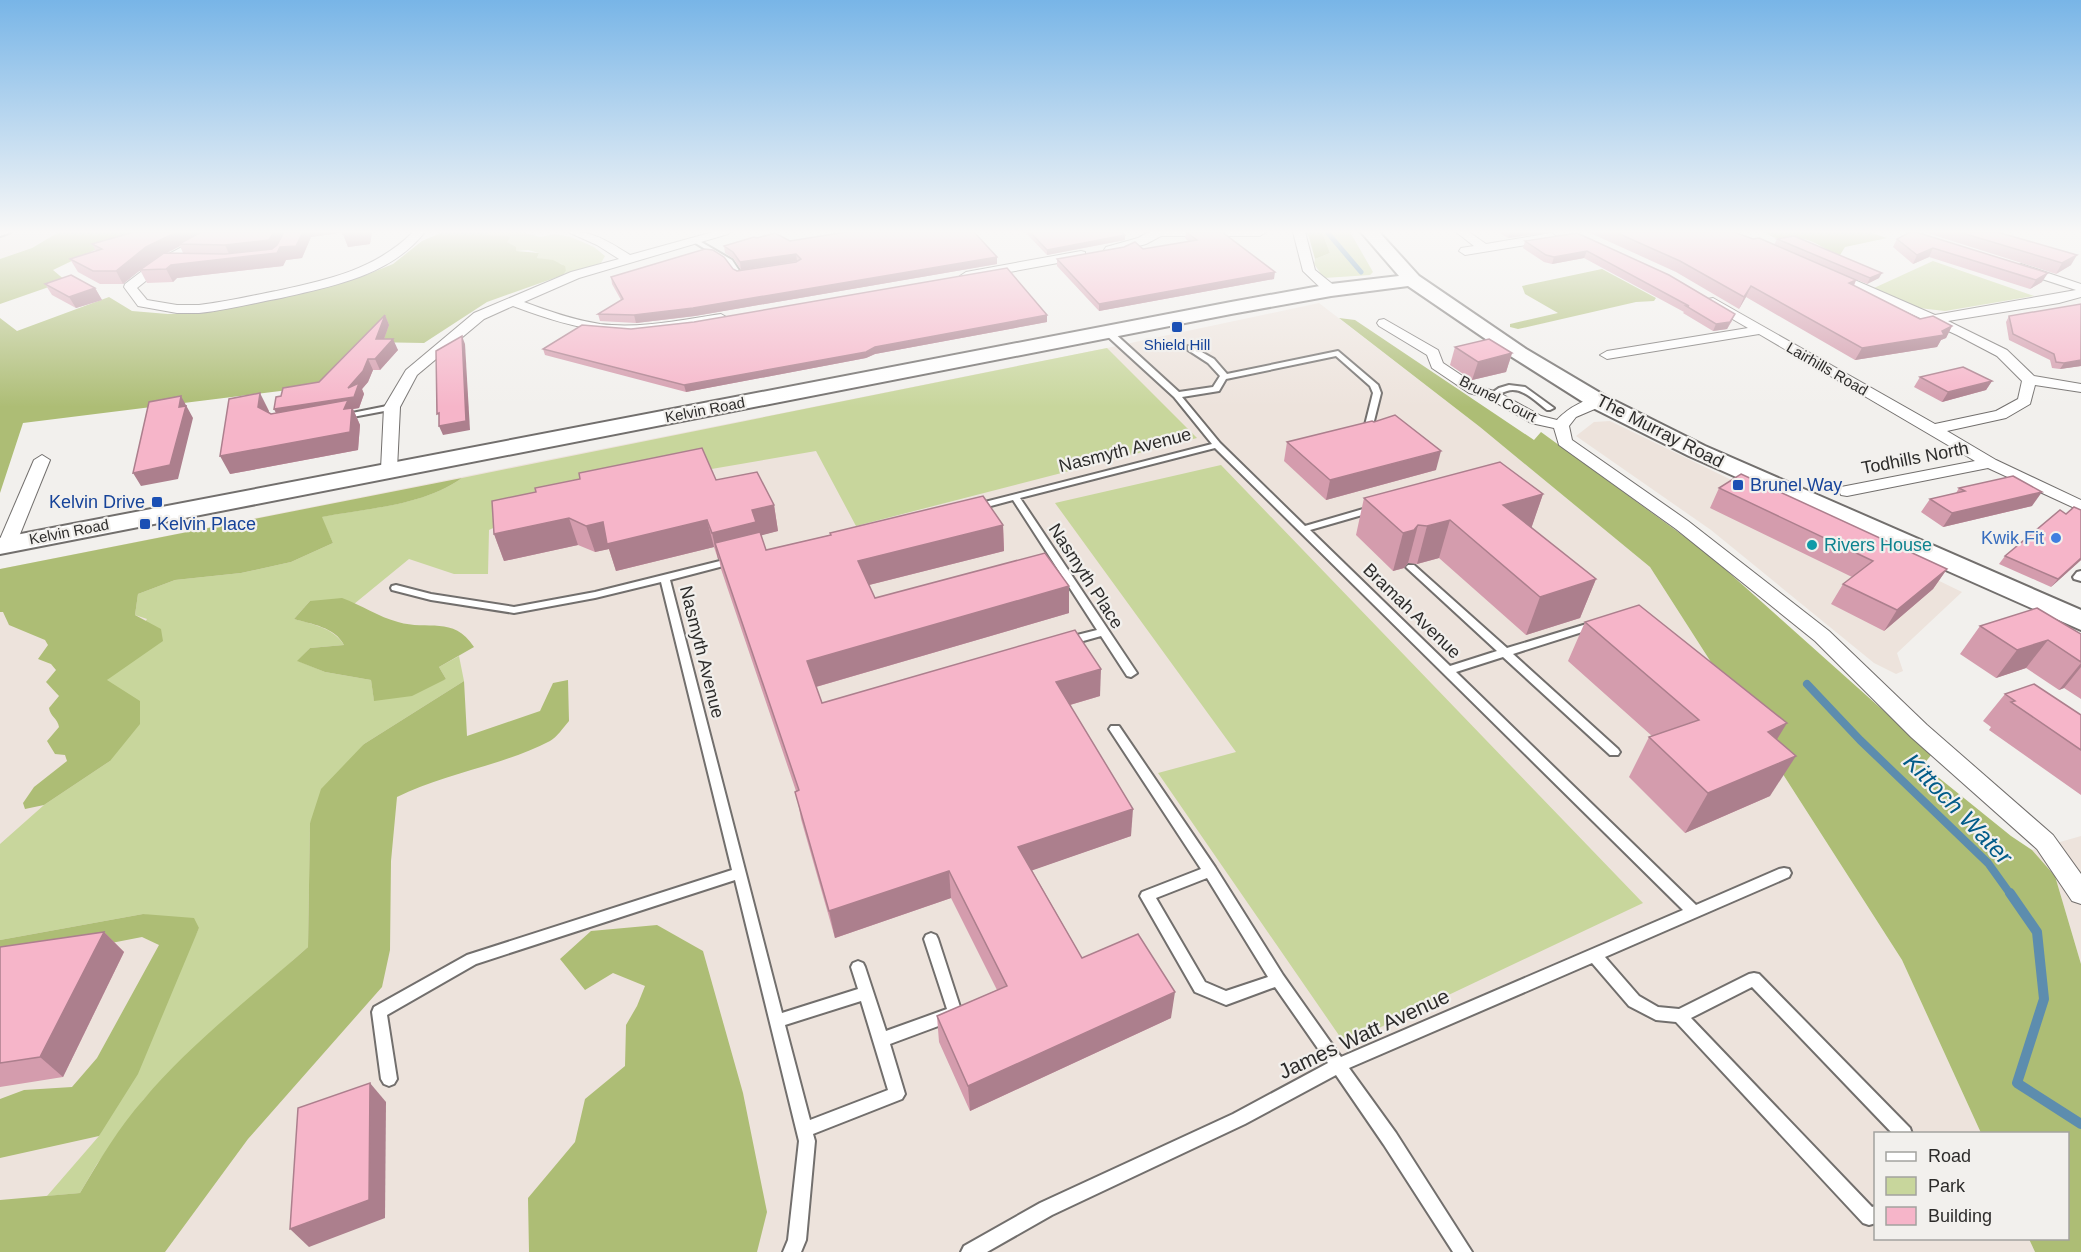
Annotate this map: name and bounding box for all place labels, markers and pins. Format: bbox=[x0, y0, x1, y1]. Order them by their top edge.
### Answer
marker: Shield Hill bbox=[1170, 320, 1184, 334]
place label: Shield Hill bbox=[1144, 336, 1210, 353]
place label: Brunel Way bbox=[1750, 475, 1842, 495]
marker: Brunel Way bbox=[1731, 478, 1745, 492]
place label: Kelvin Drive bbox=[49, 492, 145, 512]
marker: Kelvin Drive bbox=[150, 495, 164, 509]
place label: Kelvin Place bbox=[157, 514, 256, 534]
marker: Kelvin Place bbox=[138, 517, 152, 531]
place label: Kwik Fit bbox=[1981, 528, 2044, 548]
marker: Kwik Fit bbox=[2049, 531, 2063, 545]
place label: Rivers House bbox=[1824, 535, 1932, 555]
marker: Rivers House bbox=[1805, 538, 1819, 552]

